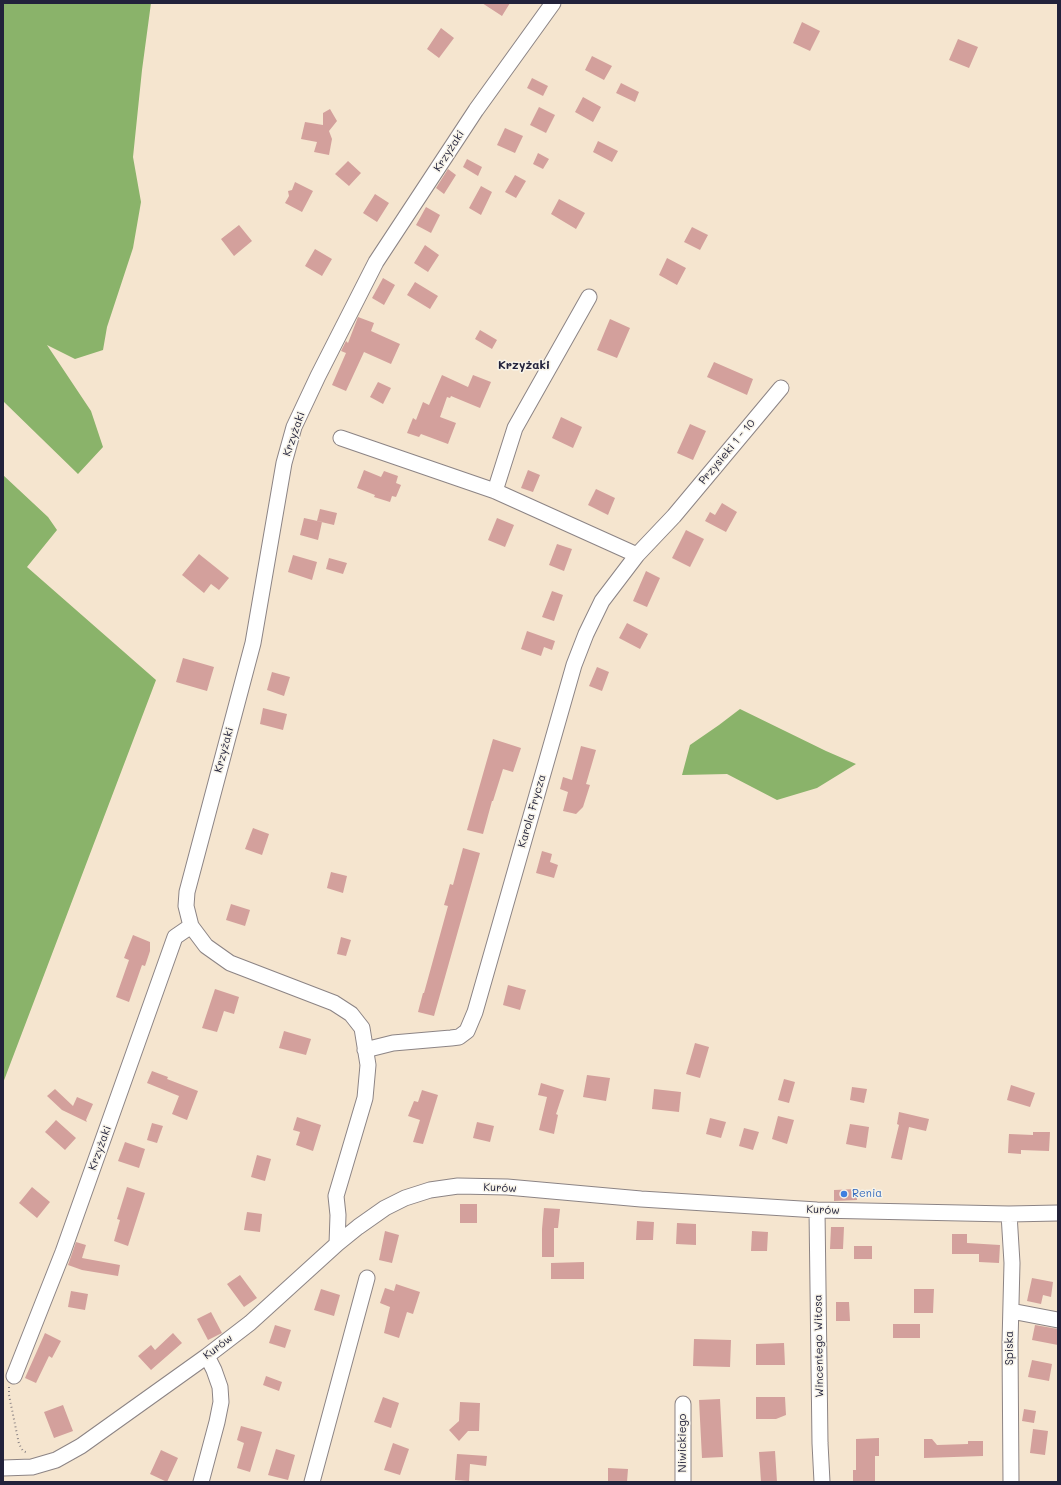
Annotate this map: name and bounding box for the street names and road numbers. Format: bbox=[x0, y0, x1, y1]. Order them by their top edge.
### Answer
street label: Krzyżaki bbox=[431, 128, 467, 174]
street label: Krzyżaki bbox=[280, 410, 308, 458]
street label: Przysieki 1 - 10 bbox=[696, 417, 758, 487]
street label: Krzyżaki bbox=[212, 726, 236, 774]
street label: Karola Frycza bbox=[515, 773, 549, 849]
street label: Krzyżaki bbox=[86, 1124, 114, 1172]
street label: Kurów bbox=[483, 1181, 517, 1195]
street label: Kurów bbox=[806, 1203, 840, 1217]
street label: Wincentego Witosa bbox=[812, 1294, 826, 1398]
street label: Spiska bbox=[1003, 1331, 1017, 1365]
street label: Kurów bbox=[201, 1332, 235, 1362]
street label: Niwickiego bbox=[676, 1414, 690, 1472]

